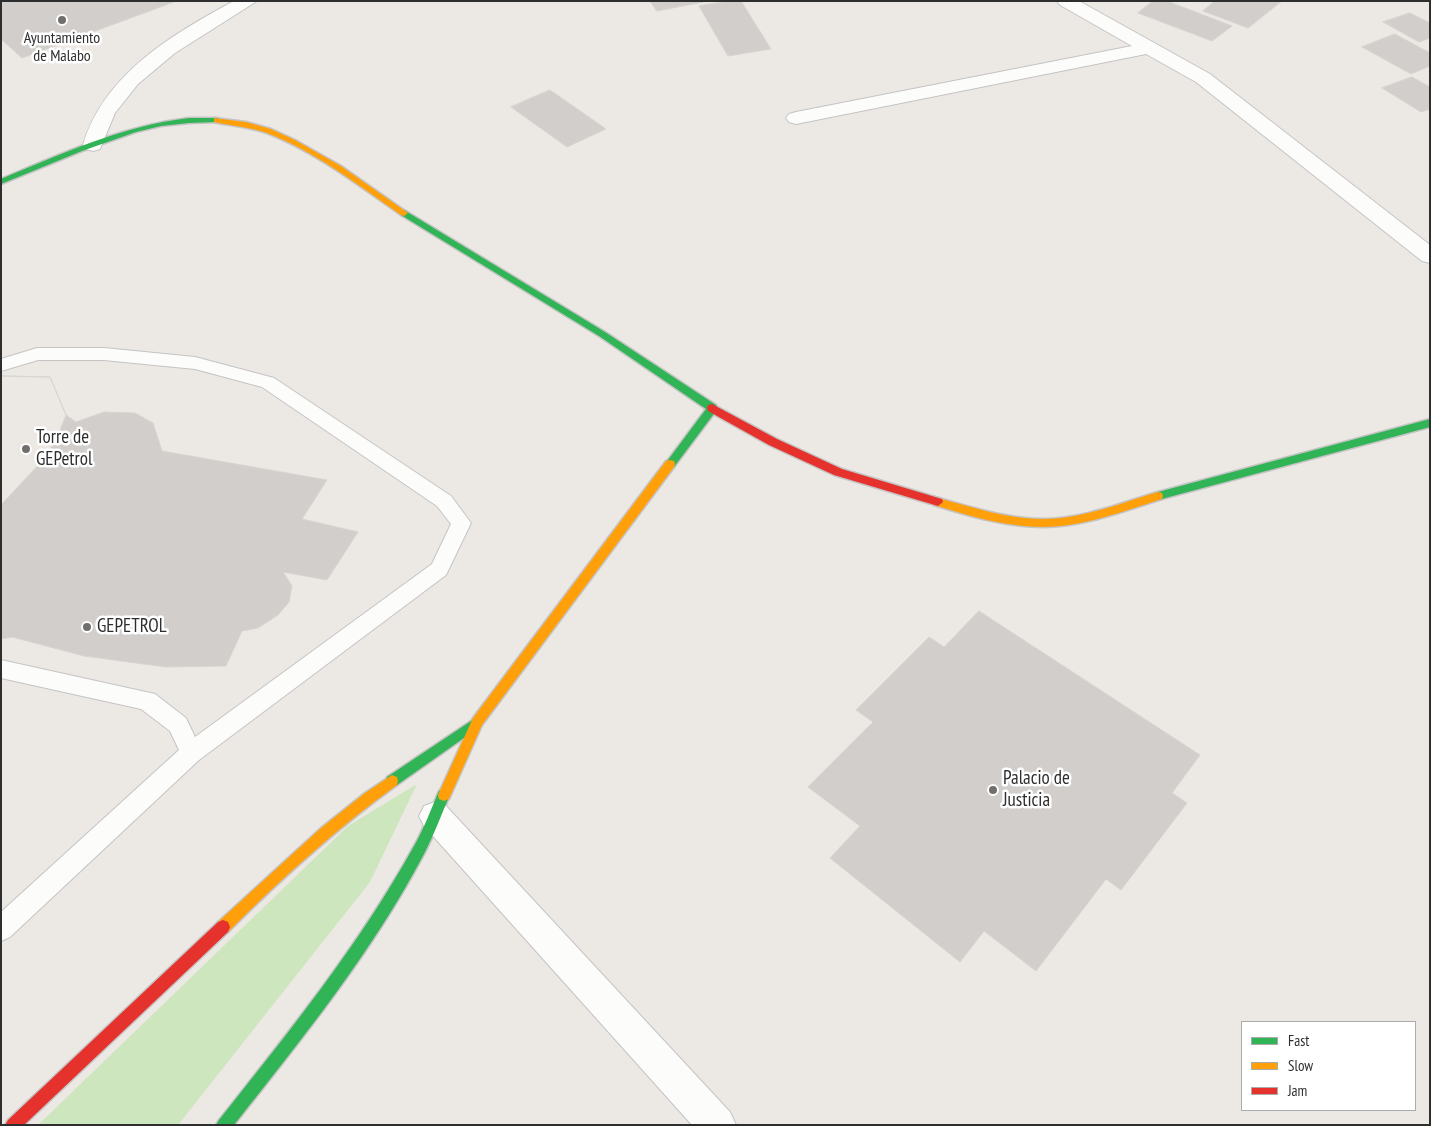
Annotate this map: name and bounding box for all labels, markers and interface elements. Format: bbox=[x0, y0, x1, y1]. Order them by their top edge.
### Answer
marker: Ayuntamiento de Malabo bbox=[56, 14, 68, 26]
place label: Ayuntamiento de Malabo bbox=[24, 28, 100, 66]
place label: Torre de GEPetrol bbox=[36, 427, 92, 471]
marker: Torre de GEPetrol bbox=[20, 443, 32, 455]
place label: GEPETROL bbox=[97, 616, 167, 638]
marker: GEPETROL bbox=[81, 621, 93, 633]
place label: Palacio de Justicia bbox=[1003, 768, 1070, 812]
marker: Palacio de Justicia bbox=[987, 784, 999, 796]
legend bbox=[1241, 1021, 1416, 1111]
text: Fast bbox=[1288, 1031, 1309, 1050]
text: Slow bbox=[1288, 1056, 1313, 1075]
text: Jam bbox=[1288, 1081, 1307, 1100]

